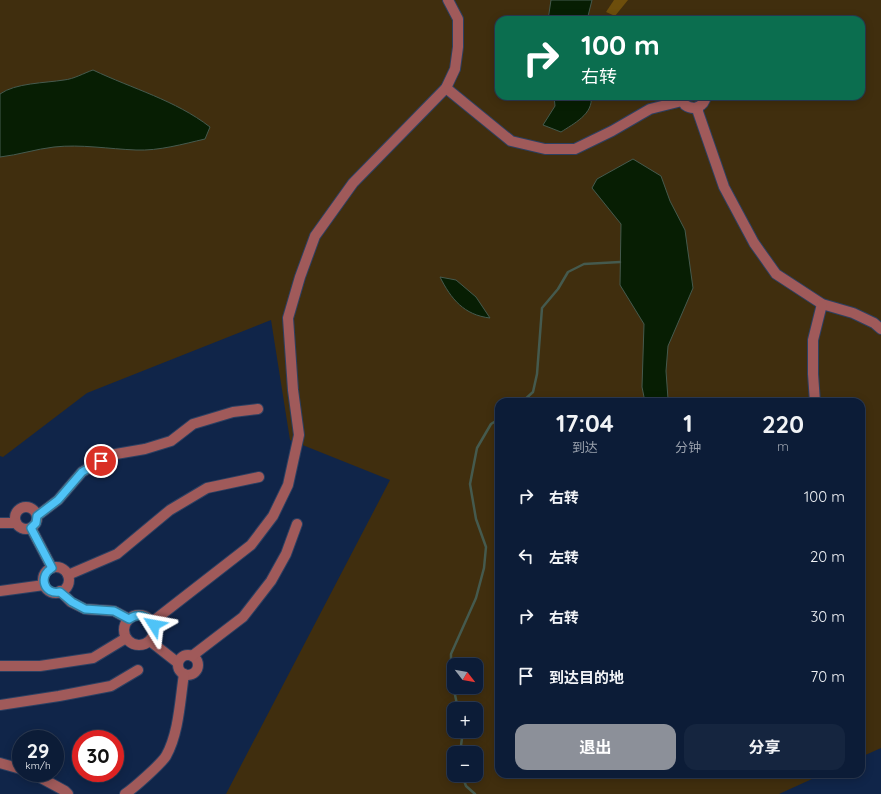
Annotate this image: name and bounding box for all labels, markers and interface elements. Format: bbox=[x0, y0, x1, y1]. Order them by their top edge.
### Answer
text: 100 m bbox=[581, 27, 660, 62]
icon: right bbox=[515, 32, 567, 84]
text: 右转 bbox=[581, 65, 617, 88]
text: 17:04 bbox=[556, 408, 614, 438]
text: 1 bbox=[683, 408, 693, 438]
text: 220 bbox=[762, 409, 804, 439]
text: m bbox=[777, 438, 789, 454]
text: 到达 bbox=[572, 439, 598, 455]
text: 分钟 bbox=[675, 439, 701, 455]
pin bbox=[84, 444, 118, 478]
icon: arrive bbox=[90, 450, 112, 472]
icon: right bbox=[515, 485, 537, 507]
text: 100 m bbox=[804, 487, 845, 506]
text: 右转 bbox=[549, 488, 579, 507]
icon: left bbox=[515, 545, 537, 567]
text: 20 m bbox=[810, 547, 845, 566]
text: 左转 bbox=[549, 548, 579, 567]
position arrow bbox=[133, 604, 175, 646]
icon: right bbox=[515, 605, 537, 627]
text: 30 m bbox=[810, 607, 845, 626]
text: 右转 bbox=[549, 608, 579, 627]
north arrow bbox=[447, 658, 483, 694]
map controls bbox=[447, 658, 483, 782]
icon: arrive bbox=[515, 665, 537, 687]
text: 70 m bbox=[811, 667, 845, 686]
text: 到达目的地 bbox=[549, 668, 624, 687]
button: + bbox=[447, 702, 483, 738]
button: 退出 bbox=[515, 724, 676, 770]
button: 分享 bbox=[684, 724, 845, 770]
speed limit sign: 30 bbox=[72, 730, 124, 782]
text: 29 bbox=[27, 738, 49, 763]
button: − bbox=[447, 746, 483, 782]
text: km/h bbox=[25, 759, 51, 772]

